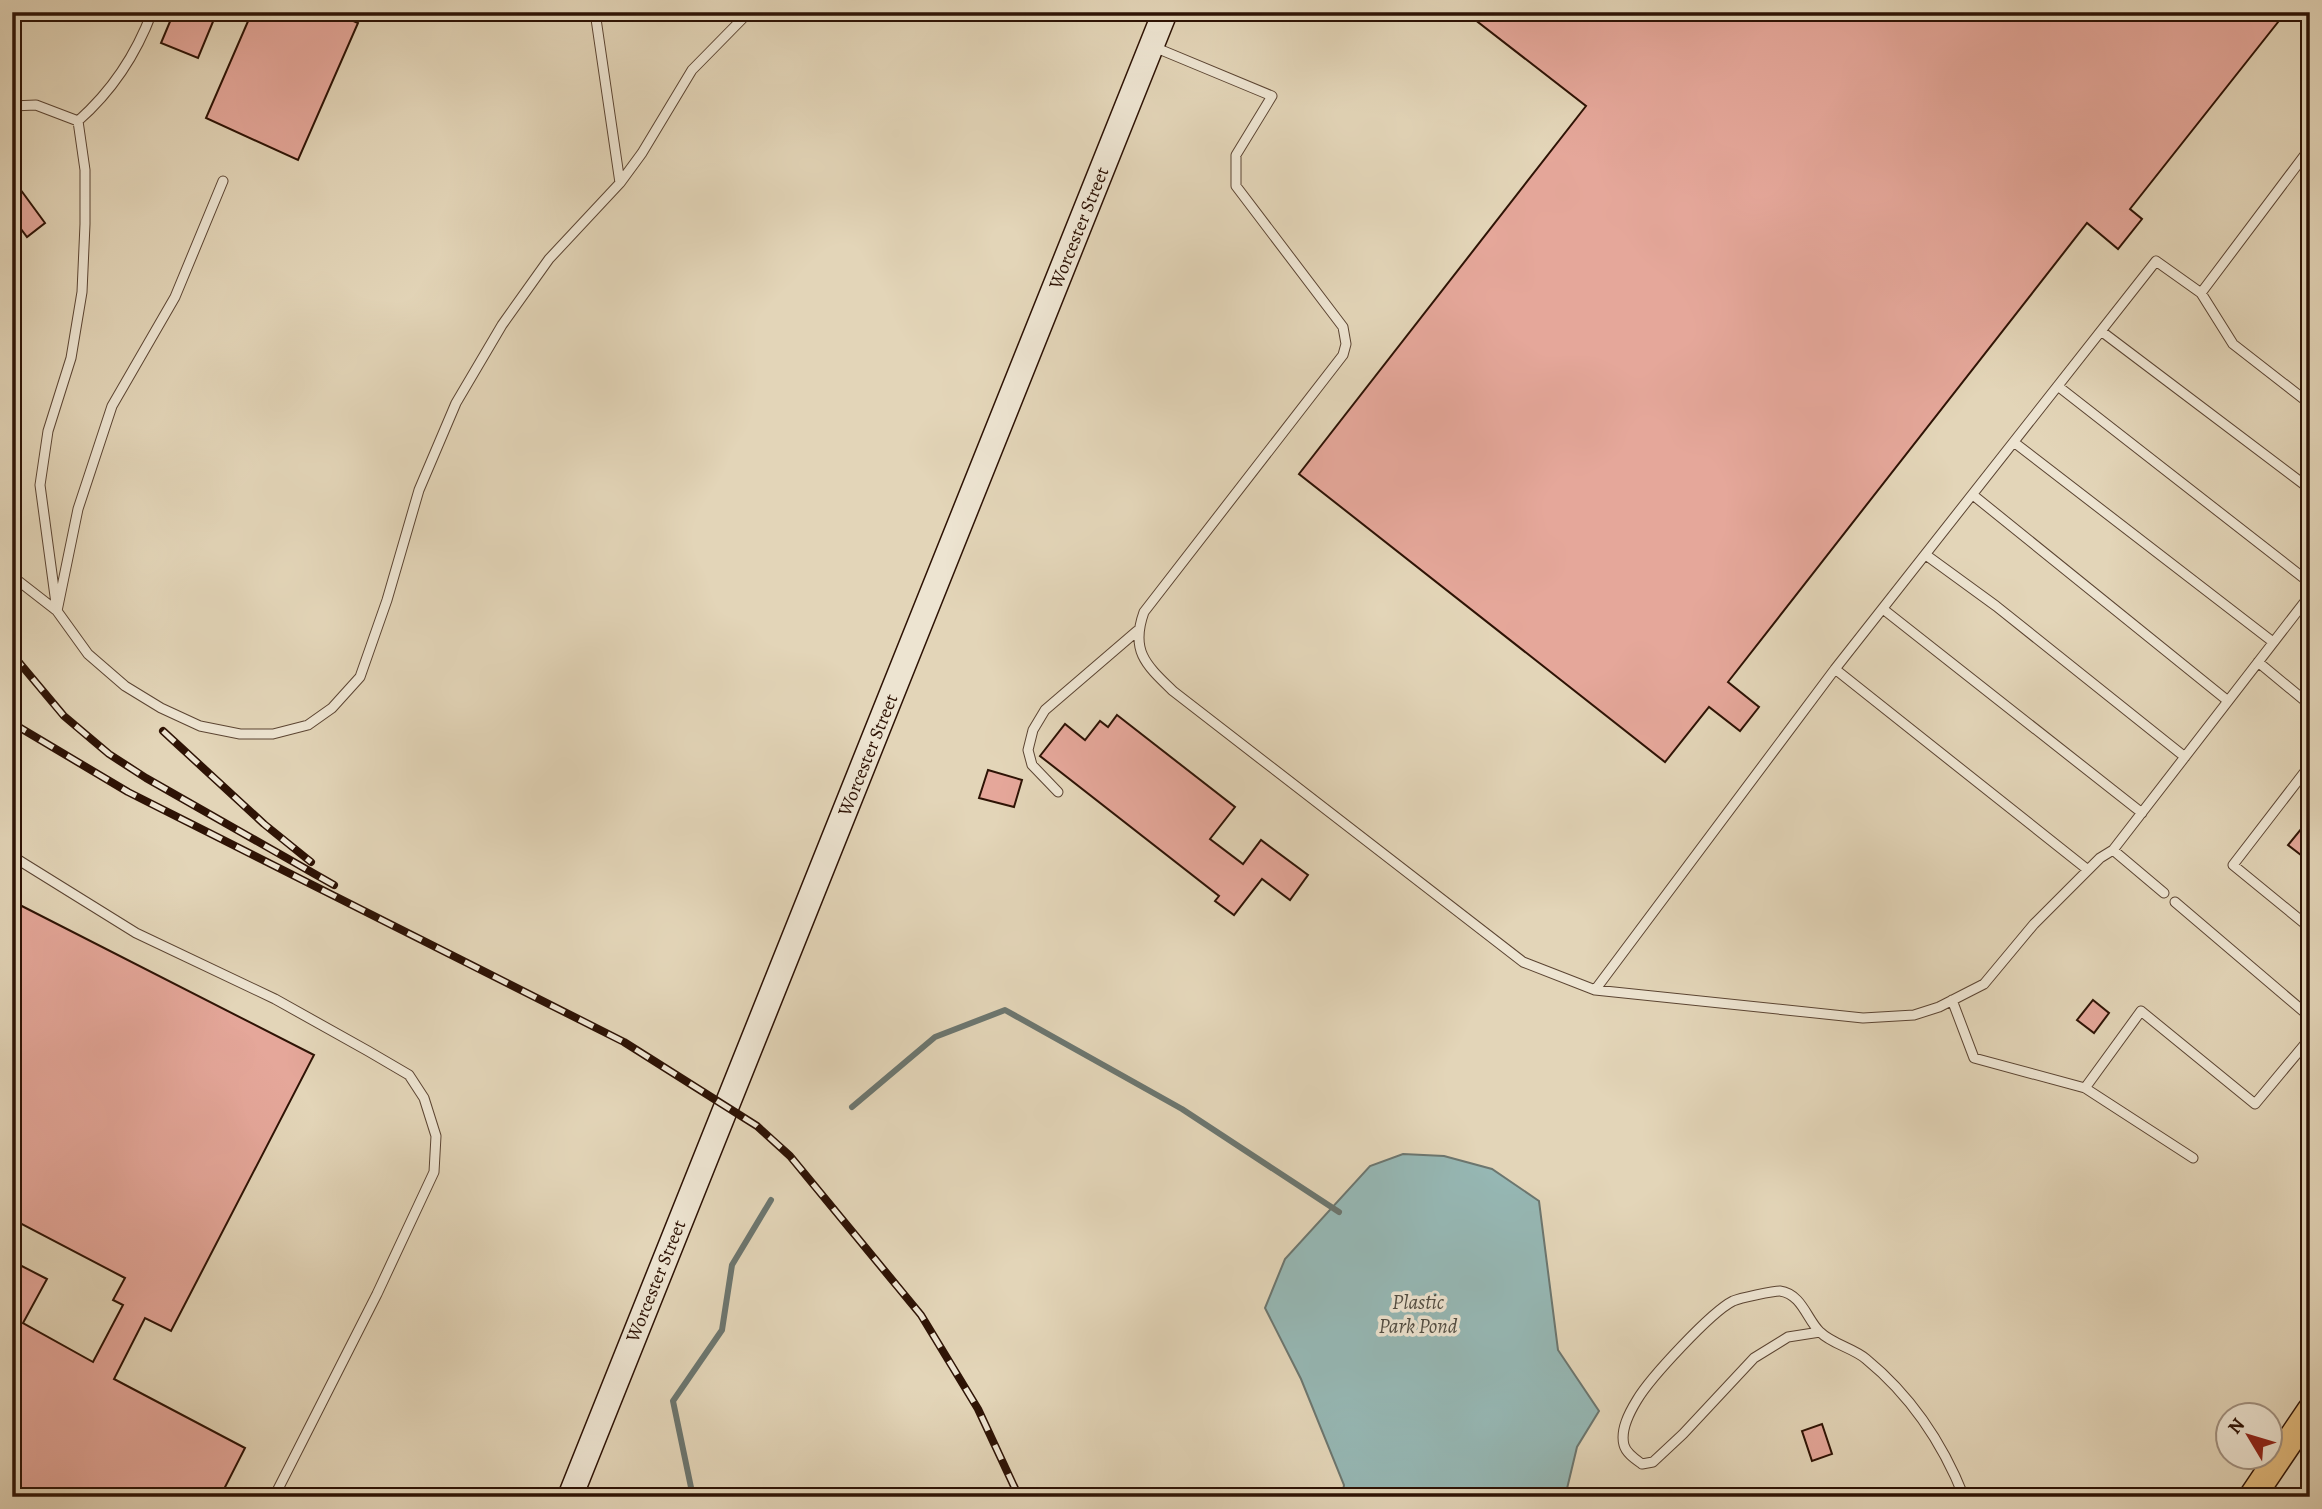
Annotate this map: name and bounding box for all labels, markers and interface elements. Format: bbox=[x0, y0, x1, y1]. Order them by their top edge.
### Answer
street label: Worcester Street bbox=[1042, 163, 1115, 294]
street label: Worcester Street bbox=[831, 690, 904, 821]
street label: Worcester Street bbox=[619, 1216, 692, 1347]
water label: Plastic Park Pond bbox=[1379, 1288, 1458, 1340]
north arrow bbox=[2214, 1400, 2284, 1470]
text: N bbox=[2222, 1413, 2251, 1440]

